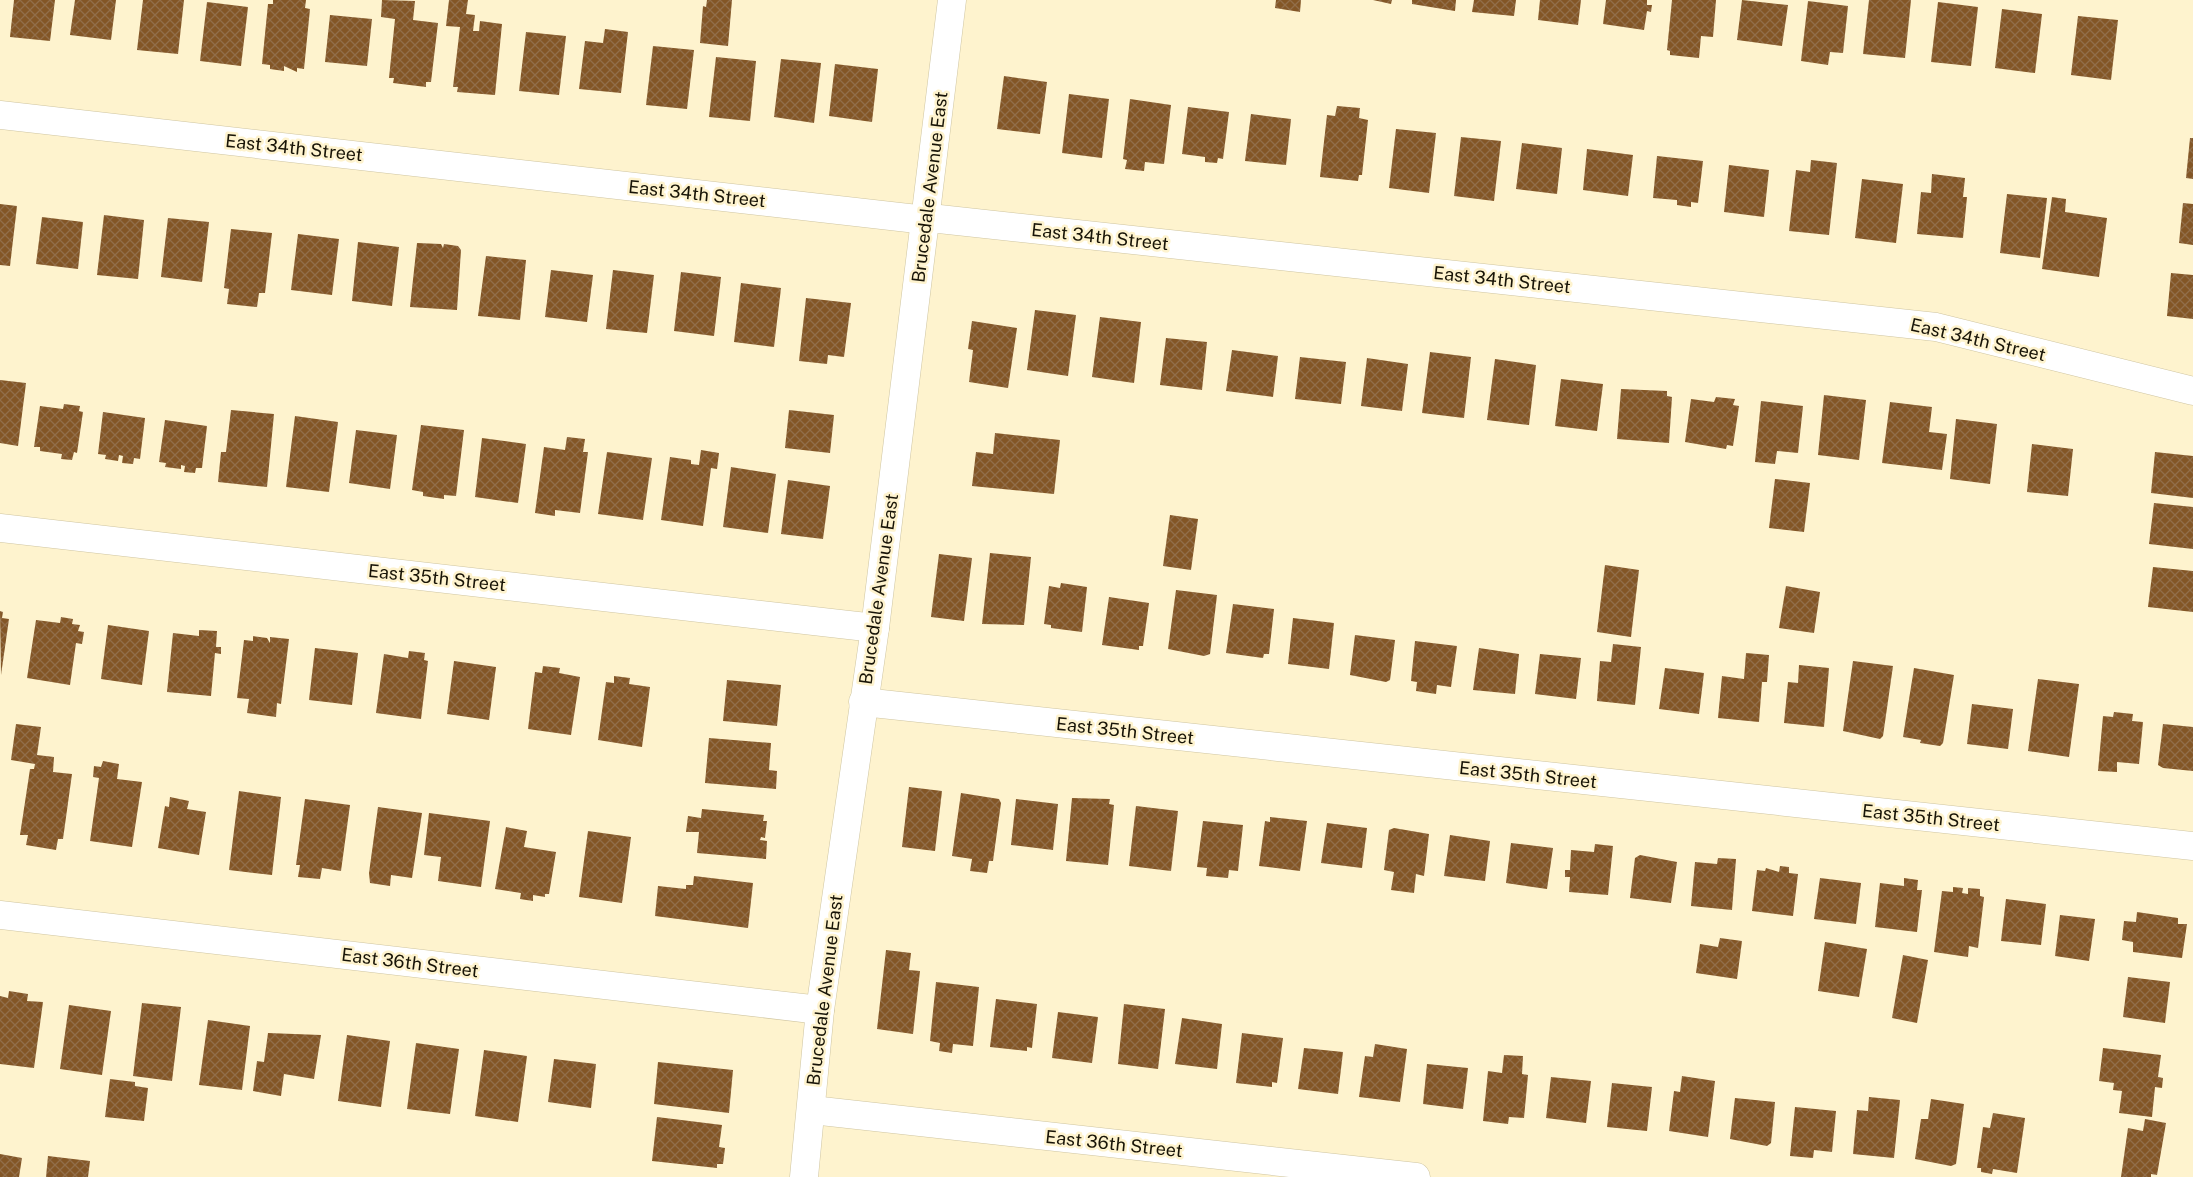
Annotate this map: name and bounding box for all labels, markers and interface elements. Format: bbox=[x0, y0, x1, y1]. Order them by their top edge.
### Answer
street label: Brucedale Avenue East bbox=[907, 90, 952, 284]
street label: East 34th Street bbox=[224, 130, 364, 165]
street label: East 34th Street bbox=[627, 176, 767, 211]
street label: East 34th Street bbox=[1030, 219, 1170, 254]
street label: East 34th Street bbox=[1432, 262, 1572, 297]
street label: East 34th Street bbox=[1908, 314, 2048, 365]
street label: Brucedale Avenue East bbox=[855, 492, 902, 686]
street label: East 35th Street bbox=[367, 560, 507, 595]
street label: East 35th Street bbox=[1055, 713, 1195, 748]
street label: East 35th Street bbox=[1458, 757, 1598, 792]
street label: East 35th Street bbox=[1861, 800, 2001, 835]
street label: Brucedale Avenue East bbox=[802, 893, 847, 1087]
street label: East 36th Street bbox=[340, 944, 480, 981]
street label: East 36th Street bbox=[1044, 1126, 1184, 1161]

